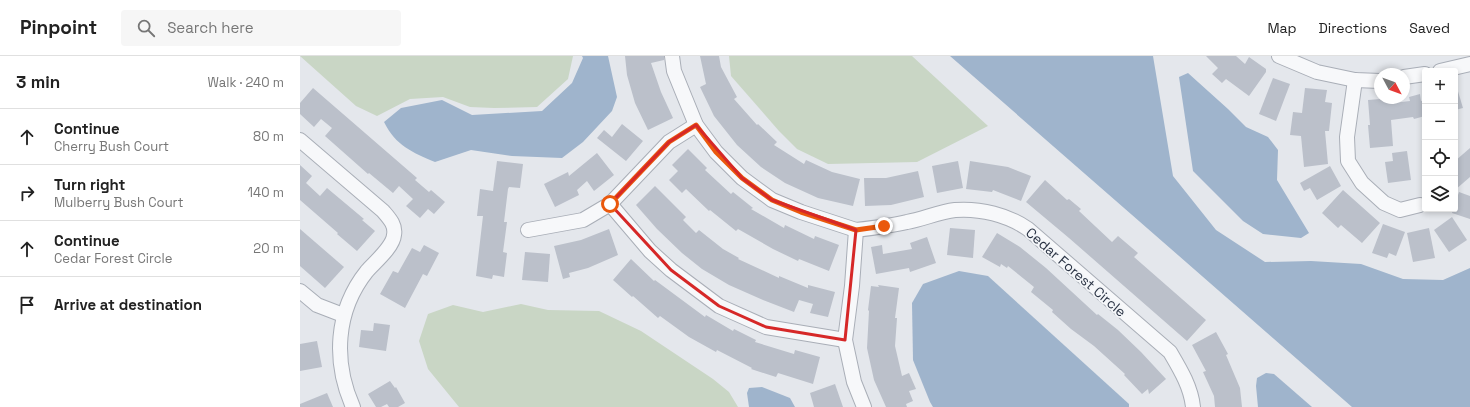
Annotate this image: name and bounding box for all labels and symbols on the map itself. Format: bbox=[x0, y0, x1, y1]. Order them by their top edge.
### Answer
north arrow bbox=[1374, 68, 1410, 104]
route start bbox=[601, 195, 619, 213]
route end bbox=[875, 217, 893, 235]
street label: Cedar Forest Circle bbox=[1022, 223, 1130, 321]

